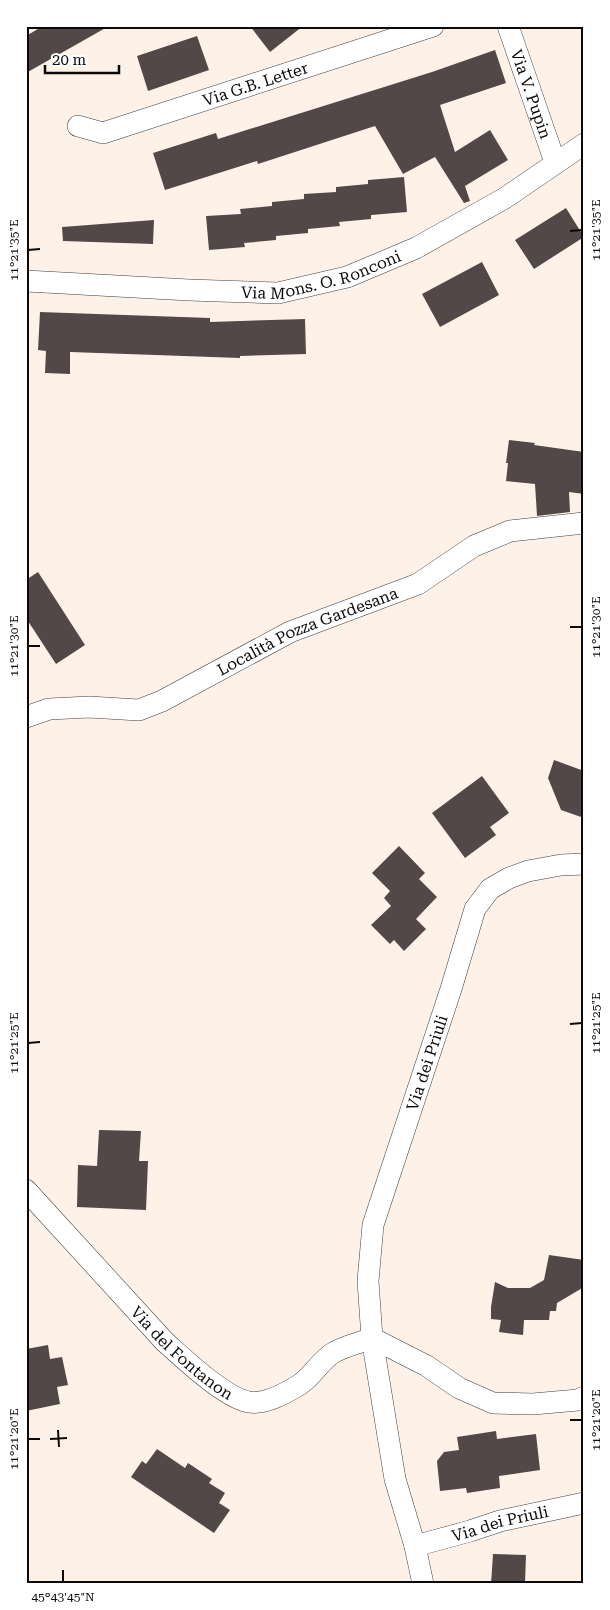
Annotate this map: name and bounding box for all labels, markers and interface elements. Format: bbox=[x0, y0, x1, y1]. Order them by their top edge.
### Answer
scale bar bbox=[45, 42, 119, 74]
street label: Via V. Pupin bbox=[507, 47, 555, 141]
text: 20 m bbox=[52, 51, 87, 69]
street label: Via G.B. Letter bbox=[200, 58, 311, 110]
text: 11°21'35"E bbox=[589, 199, 603, 261]
text: 11°21'35"E bbox=[7, 219, 21, 281]
street label: Via Mons. O. Ronconi bbox=[241, 246, 404, 303]
street label: Località Pozza Gardesana bbox=[214, 583, 401, 680]
text: 11°21'30"E bbox=[589, 596, 603, 658]
text: 11°21'30"E bbox=[7, 615, 21, 677]
text: 11°21'25"E bbox=[589, 992, 603, 1054]
text: 11°21'25"E bbox=[7, 1012, 21, 1074]
street label: Via dei Priuli bbox=[403, 1013, 452, 1113]
street label: Via del Fontanon bbox=[127, 1302, 236, 1404]
text: 11°21'20"E bbox=[589, 1389, 603, 1451]
text: 11°21'20"E bbox=[7, 1408, 21, 1470]
street label: Via dei Priuli bbox=[450, 1502, 550, 1546]
text: 45°43'45"N bbox=[31, 1590, 95, 1604]

